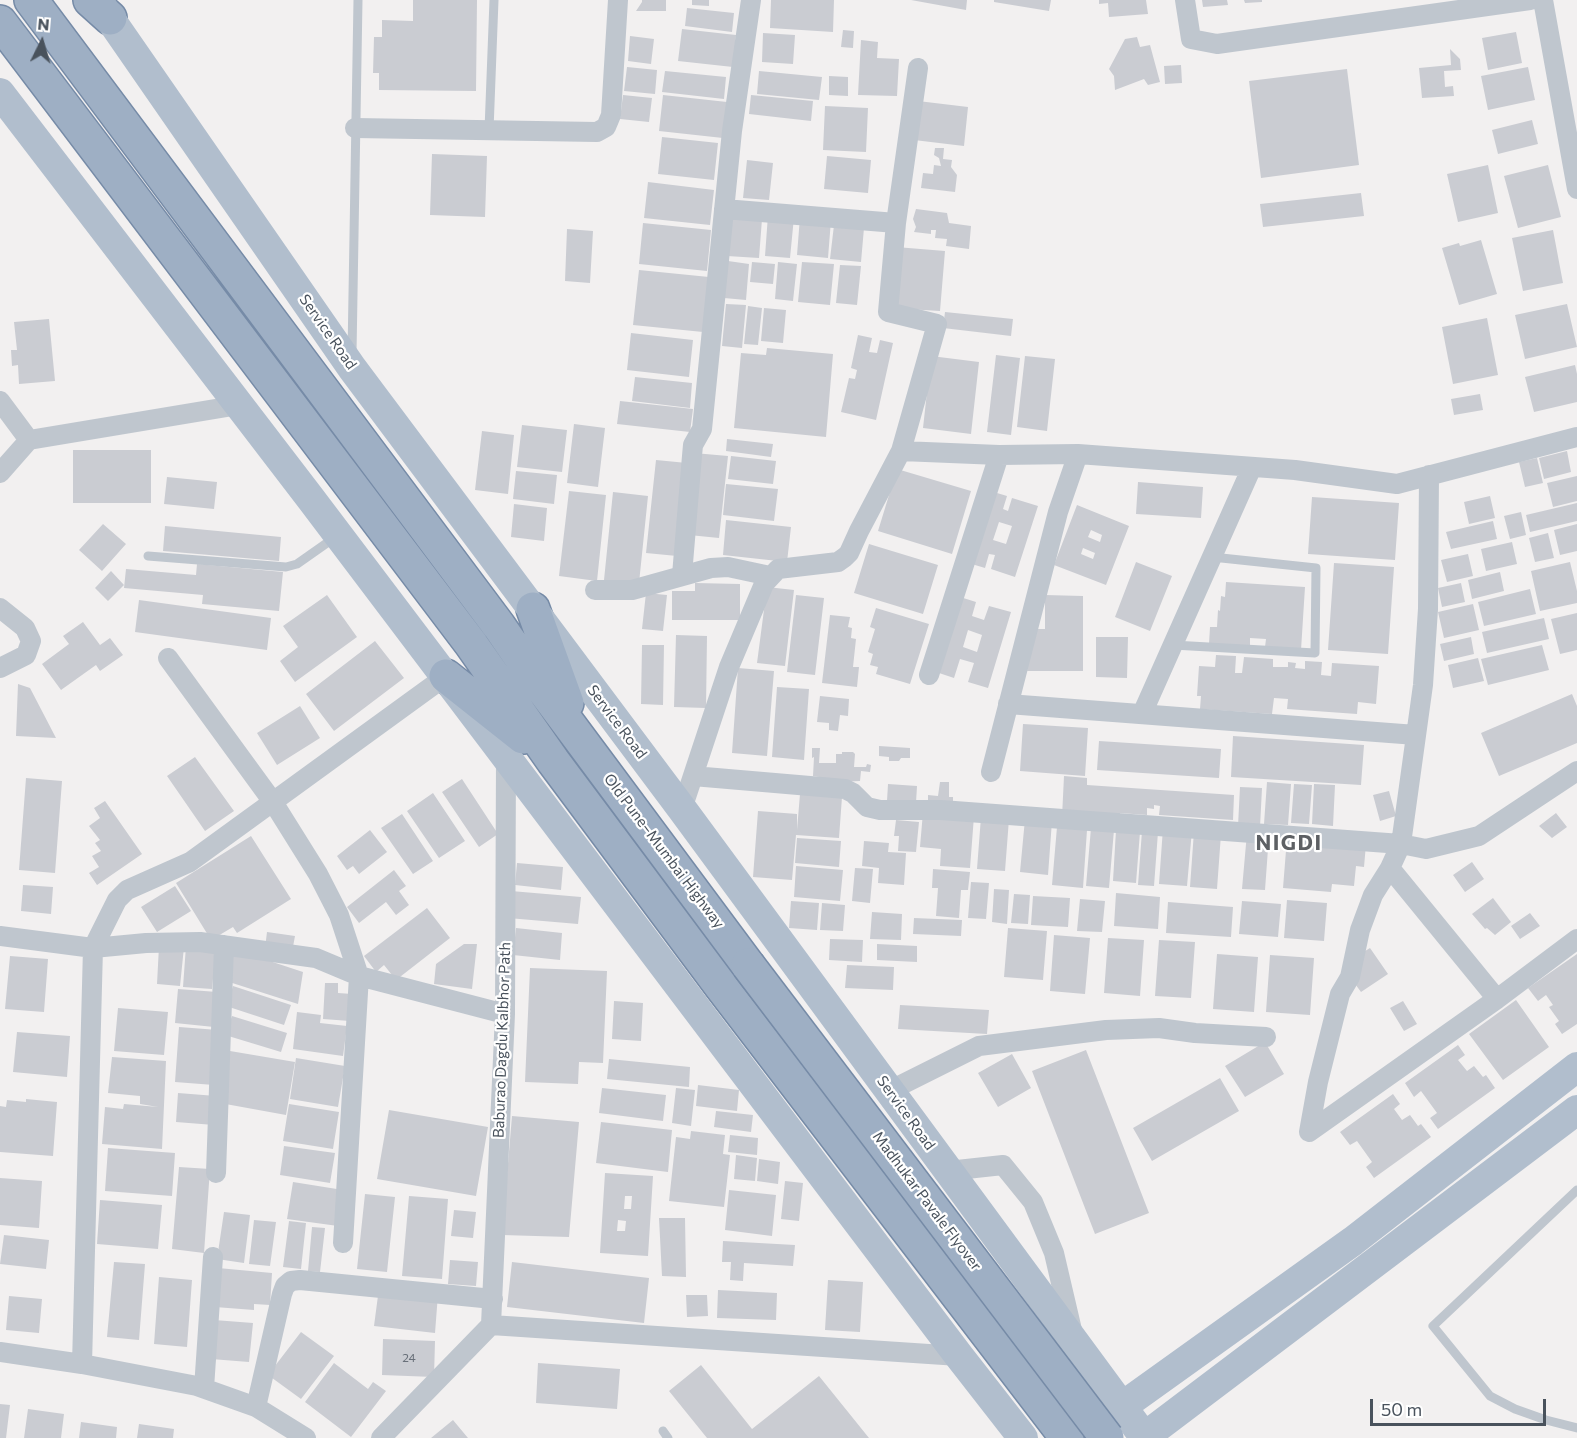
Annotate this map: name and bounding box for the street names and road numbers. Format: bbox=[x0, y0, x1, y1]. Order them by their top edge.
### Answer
street label: Service Road bbox=[296, 291, 360, 373]
street label: Service Road bbox=[583, 682, 651, 762]
street label: Old Pune–Mumbai Highway bbox=[600, 770, 728, 932]
street label: Baburao Dagdu Kalbhor Path bbox=[490, 942, 514, 1138]
street label: Service Road bbox=[873, 1072, 939, 1154]
street label: Madhukar Pavale Flyover bbox=[869, 1128, 985, 1274]

